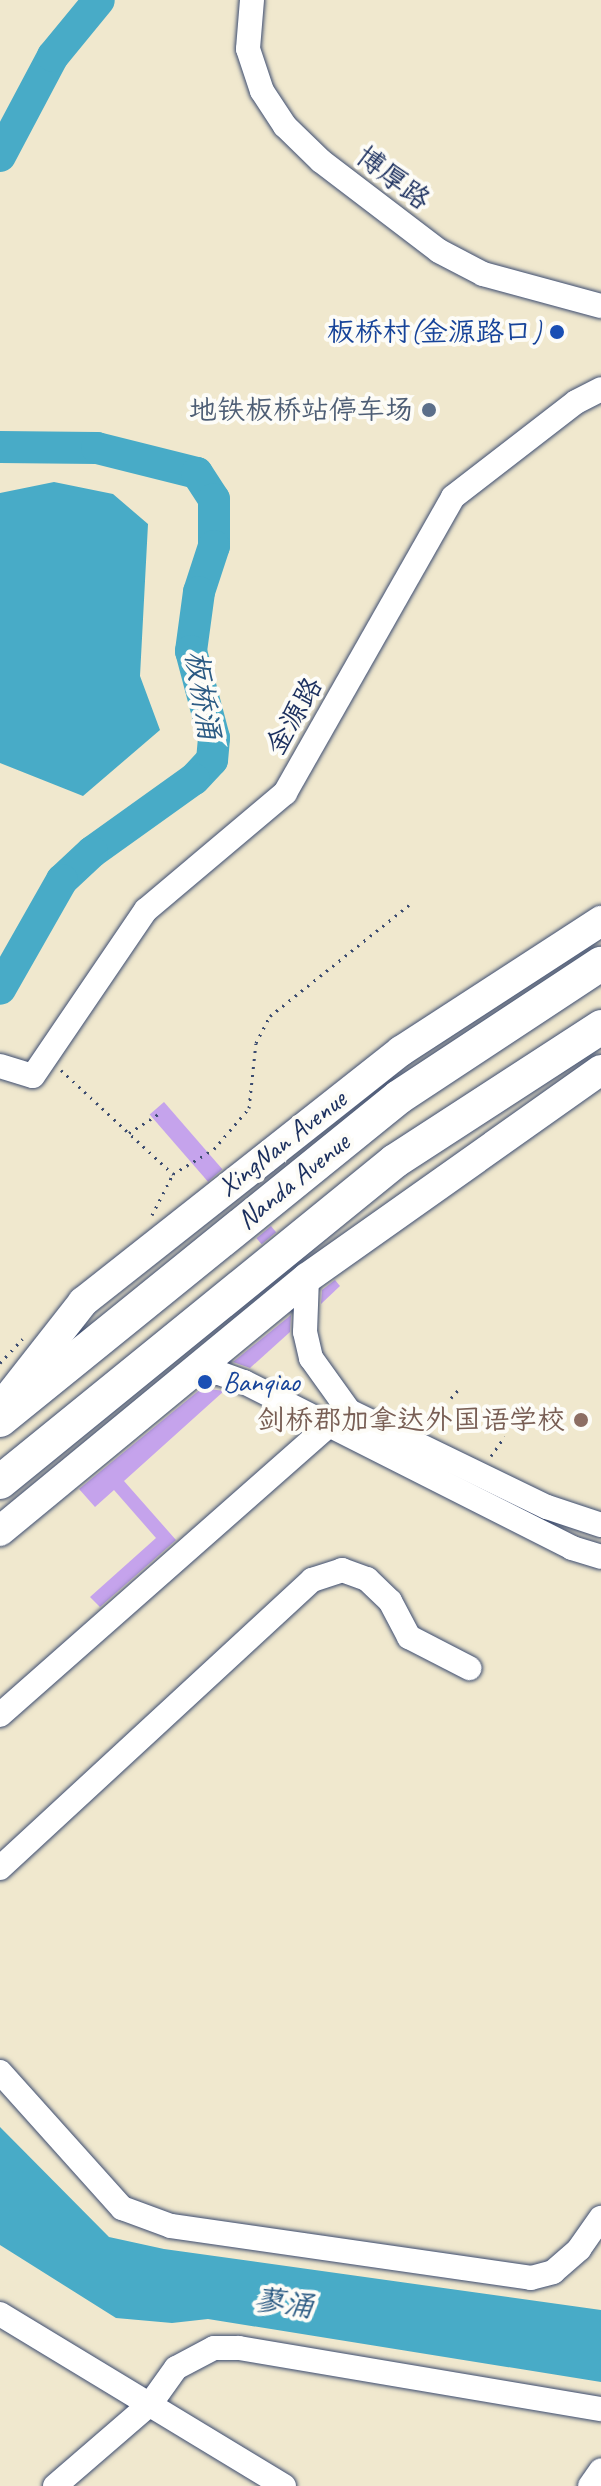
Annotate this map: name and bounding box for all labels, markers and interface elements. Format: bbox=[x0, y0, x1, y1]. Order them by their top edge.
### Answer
street label: 博厚路 bbox=[349, 139, 437, 217]
place label: 板桥村(金源路口) bbox=[327, 315, 541, 349]
marker: 板桥村(金源路口) bbox=[548, 323, 566, 341]
place label: 地铁板桥站停车场 bbox=[189, 393, 413, 427]
marker: 地铁板桥站停车场 bbox=[420, 401, 438, 419]
water label: 板桥涌 bbox=[178, 648, 228, 742]
street label: 金源路 bbox=[258, 671, 330, 761]
street label: XingNan Avenue bbox=[211, 1083, 353, 1203]
street label: Nanda Avenue bbox=[230, 1125, 356, 1237]
place label: Banqiao bbox=[223, 1365, 300, 1399]
marker: Banqiao bbox=[194, 1371, 216, 1393]
place label: 剑桥郡加拿达外国语学校 bbox=[257, 1403, 565, 1437]
marker: 剑桥郡加拿达外国语学校 bbox=[572, 1411, 590, 1429]
water label: 蓼涌 bbox=[252, 2281, 316, 2325]

